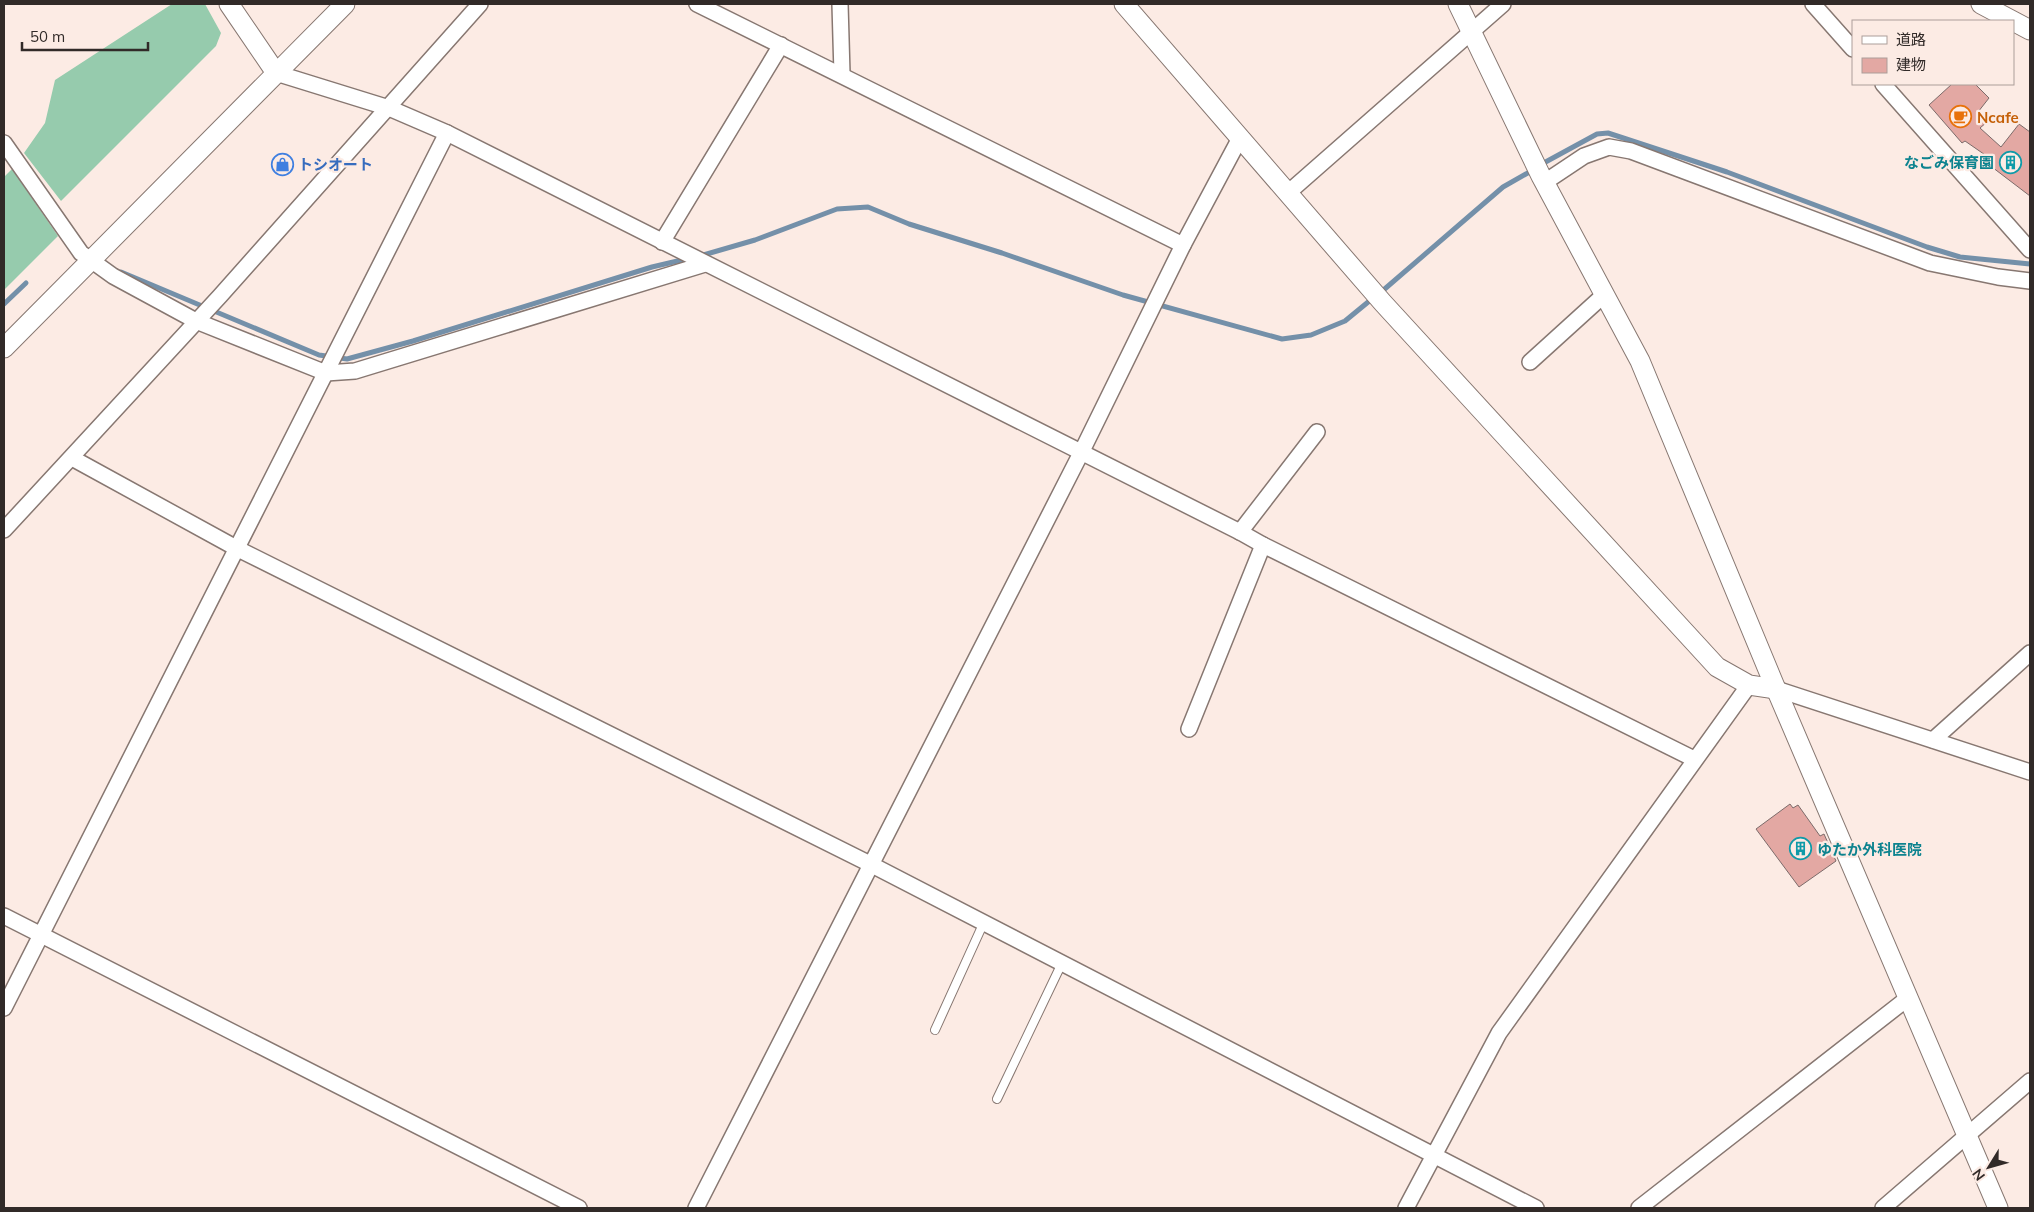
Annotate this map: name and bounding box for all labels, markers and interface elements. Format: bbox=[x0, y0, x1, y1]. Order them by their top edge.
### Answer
scale bar bbox=[22, 20, 149, 52]
legend bbox=[1852, 20, 2014, 85]
text: 50 m bbox=[30, 27, 65, 46]
text: 道路 bbox=[1896, 30, 1926, 49]
text: 建物 bbox=[1896, 55, 1926, 74]
cafe icon: Ncafe bbox=[1949, 105, 1973, 129]
place label: Ncafe bbox=[1977, 108, 2019, 127]
building icon: なごみ保育園 bbox=[1998, 150, 2022, 174]
shop icon: トシオート bbox=[270, 152, 294, 176]
place label: なごみ保育園 bbox=[1904, 153, 1994, 172]
place label: トシオート bbox=[298, 155, 373, 174]
building icon: ゆたか外科医院 bbox=[1789, 837, 1813, 861]
place label: ゆたか外科医院 bbox=[1817, 840, 1922, 859]
north arrow bbox=[1964, 1142, 2014, 1192]
text: N bbox=[1968, 1165, 1989, 1184]

